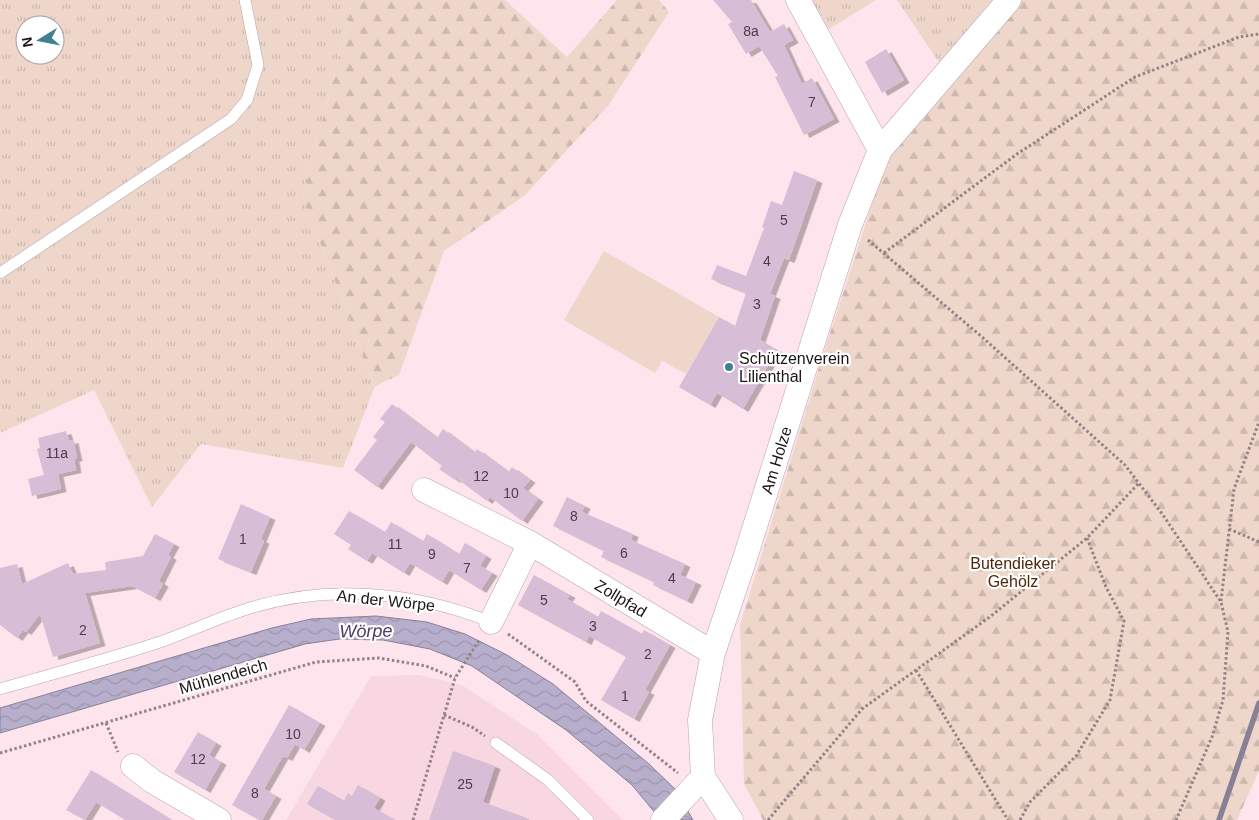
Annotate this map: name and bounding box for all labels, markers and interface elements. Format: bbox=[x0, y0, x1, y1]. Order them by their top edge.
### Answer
north arrow bbox=[15, 15, 65, 65]
house number: 8a bbox=[743, 23, 759, 39]
text: N bbox=[18, 36, 36, 49]
house number: 7 bbox=[808, 94, 816, 110]
house number: 5 bbox=[780, 212, 788, 228]
house number: 4 bbox=[763, 253, 771, 269]
house number: 3 bbox=[753, 296, 761, 312]
place label: Schützenverein Lilienthal bbox=[739, 350, 849, 385]
marker: Schützenverein Lilienthal bbox=[723, 361, 735, 373]
street label: Am Holze bbox=[758, 424, 795, 496]
house number: 11a bbox=[46, 445, 68, 461]
house number: 12 bbox=[473, 468, 489, 484]
house number: 10 bbox=[503, 485, 519, 501]
house number: 8 bbox=[570, 508, 578, 524]
house number: 1 bbox=[239, 531, 247, 547]
house number: 11 bbox=[388, 536, 402, 552]
house number: 6 bbox=[620, 545, 628, 561]
house number: 9 bbox=[428, 546, 436, 562]
park label: Butendieker Gehölz bbox=[970, 555, 1056, 590]
house number: 7 bbox=[463, 560, 471, 576]
house number: 4 bbox=[668, 570, 676, 586]
street label: Zollpfad bbox=[592, 576, 650, 620]
street label: An der Wörpe bbox=[336, 587, 436, 614]
house number: 5 bbox=[540, 592, 548, 608]
house number: 3 bbox=[589, 618, 597, 634]
water label: Wörpe bbox=[339, 621, 393, 641]
house number: 2 bbox=[79, 622, 87, 638]
house number: 2 bbox=[644, 646, 652, 662]
street label: Mühlendeich bbox=[177, 656, 269, 697]
house number: 1 bbox=[621, 688, 629, 704]
house number: 10 bbox=[285, 726, 301, 742]
house number: 12 bbox=[190, 751, 206, 767]
house number: 25 bbox=[457, 776, 473, 792]
house number: 8 bbox=[251, 785, 259, 801]

